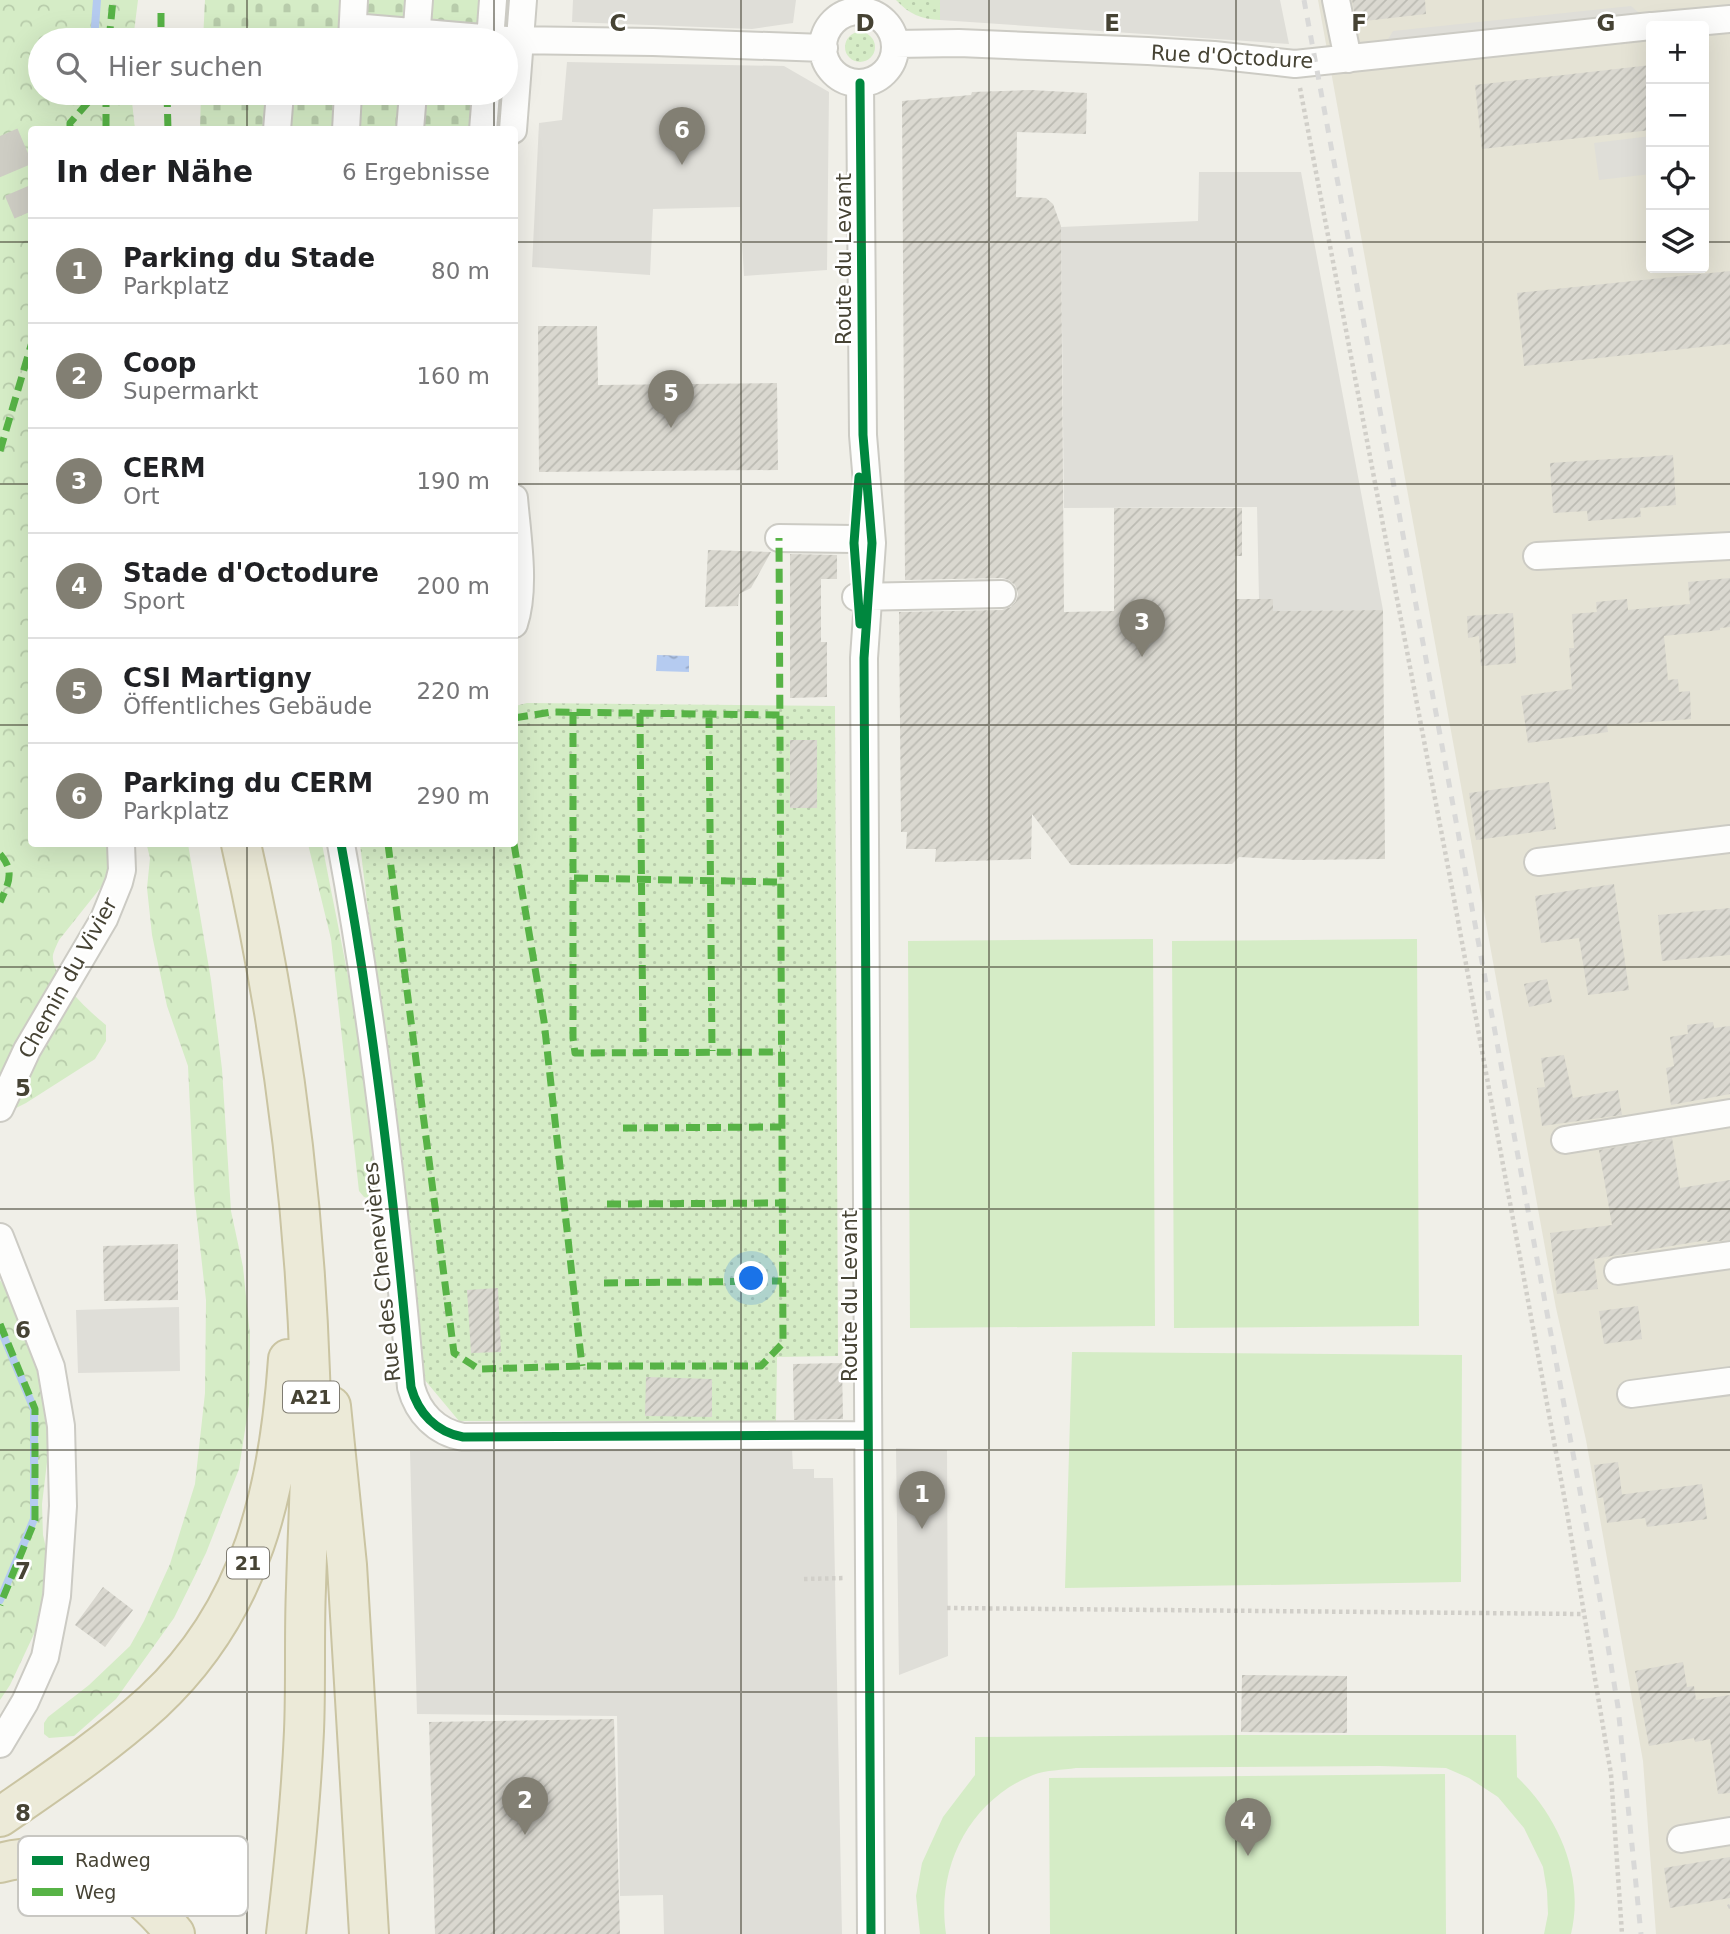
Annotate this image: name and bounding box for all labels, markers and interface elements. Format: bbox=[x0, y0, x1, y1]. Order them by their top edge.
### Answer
text: C bbox=[610, 10, 626, 36]
text: D bbox=[855, 10, 875, 36]
text: E bbox=[1104, 10, 1120, 36]
text: F bbox=[1351, 10, 1367, 36]
text: G bbox=[1597, 10, 1615, 36]
map controls bbox=[1646, 21, 1709, 273]
button: + bbox=[1646, 21, 1709, 84]
search box bbox=[28, 28, 518, 105]
street label: Rue d'Octodure bbox=[1150, 41, 1314, 73]
icon: search bbox=[52, 48, 90, 86]
text: Hier suchen bbox=[108, 52, 263, 82]
button: − bbox=[1646, 84, 1709, 147]
pin: 6 bbox=[659, 107, 705, 165]
button: locate bbox=[1646, 147, 1709, 210]
text: In der Nähe bbox=[56, 154, 253, 189]
text: 6 Ergebnisse bbox=[342, 159, 490, 185]
street label: Route du Levant bbox=[832, 173, 856, 345]
button: layers bbox=[1646, 210, 1709, 273]
text: Parking du Stade bbox=[123, 243, 375, 273]
text: 1 bbox=[71, 258, 87, 284]
text: 80 m bbox=[431, 258, 490, 284]
text: Parkplatz bbox=[123, 273, 229, 299]
text: Coop bbox=[123, 348, 196, 378]
text: 2 bbox=[71, 363, 87, 389]
text: 160 m bbox=[416, 363, 490, 389]
pin: 5 bbox=[648, 370, 694, 428]
text: Supermarkt bbox=[123, 378, 258, 404]
text: CERM bbox=[123, 453, 206, 483]
text: 3 bbox=[71, 468, 87, 494]
text: 190 m bbox=[416, 468, 490, 494]
text: Ort bbox=[123, 483, 160, 509]
text: Stade d'Octodure bbox=[123, 558, 379, 588]
text: 4 bbox=[71, 573, 87, 599]
text: 200 m bbox=[416, 573, 490, 599]
text: Sport bbox=[123, 588, 185, 614]
pin: 3 bbox=[1119, 599, 1165, 657]
text: CSI Martigny bbox=[123, 663, 312, 693]
text: 5 bbox=[71, 678, 87, 704]
text: 220 m bbox=[416, 678, 490, 704]
text: Öffentliches Gebäude bbox=[123, 693, 372, 719]
text: Parking du CERM bbox=[123, 768, 373, 798]
text: 6 bbox=[71, 783, 87, 809]
text: 290 m bbox=[416, 783, 490, 809]
text: Parkplatz bbox=[123, 798, 229, 824]
street label: Chemin du Vivier bbox=[14, 893, 122, 1063]
text: 5 bbox=[15, 1075, 31, 1101]
street label: Rue des Chenevières bbox=[359, 1161, 405, 1383]
street label: Route du Levant bbox=[838, 1210, 862, 1382]
your location bbox=[734, 1261, 768, 1295]
text: 6 bbox=[15, 1317, 31, 1343]
road number: A21 bbox=[283, 1382, 339, 1413]
pin: 1 bbox=[899, 1471, 945, 1529]
road number: 21 bbox=[227, 1548, 269, 1578]
text: 7 bbox=[15, 1558, 31, 1584]
pin: 2 bbox=[502, 1777, 548, 1835]
pin: 4 bbox=[1225, 1798, 1271, 1856]
text: 8 bbox=[15, 1800, 31, 1826]
legend bbox=[18, 1836, 248, 1916]
text: Radweg bbox=[75, 1849, 151, 1871]
text: Weg bbox=[75, 1881, 116, 1903]

